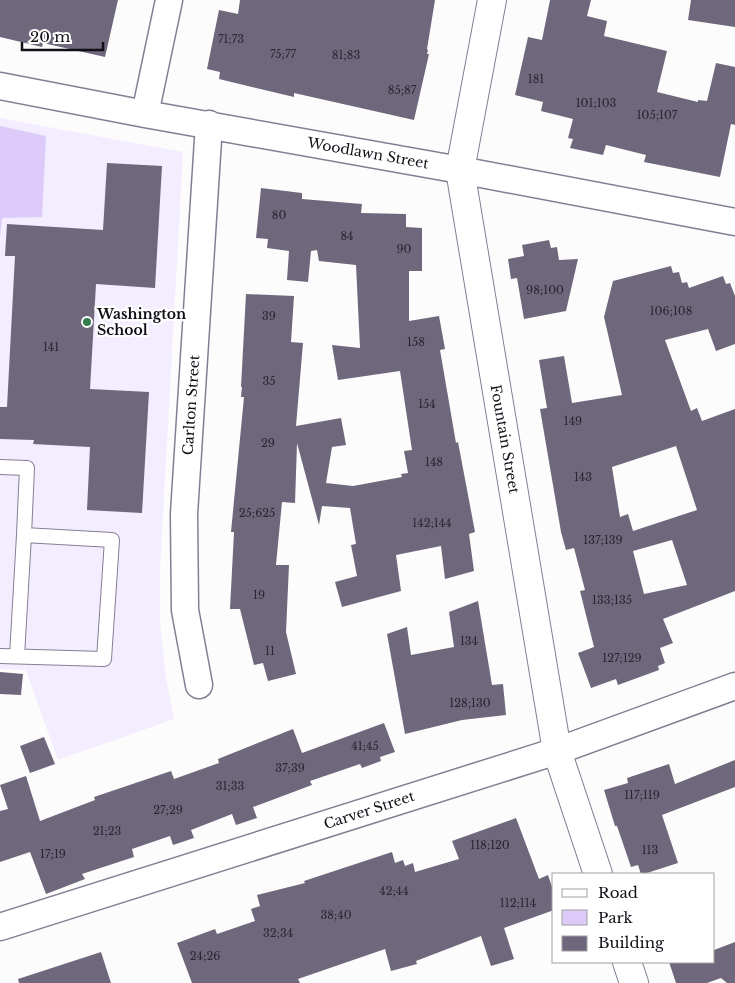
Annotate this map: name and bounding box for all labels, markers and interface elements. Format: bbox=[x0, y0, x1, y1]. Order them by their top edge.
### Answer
scale bar bbox=[22, 20, 104, 52]
text: 20 m bbox=[30, 27, 70, 46]
house number: 71;73 bbox=[218, 32, 244, 46]
house number: 75;77 bbox=[270, 47, 297, 61]
house number: 81;83 bbox=[332, 48, 360, 62]
house number: 181 bbox=[528, 72, 544, 86]
house number: 85;87 bbox=[388, 83, 417, 97]
house number: 101;103 bbox=[576, 96, 617, 110]
house number: 105;107 bbox=[637, 108, 678, 122]
street label: Woodlawn Street bbox=[305, 133, 431, 173]
house number: 80 bbox=[272, 208, 286, 222]
house number: 84 bbox=[340, 229, 354, 243]
house number: 90 bbox=[397, 242, 412, 256]
house number: 98;100 bbox=[526, 283, 564, 297]
house number: 106;108 bbox=[650, 304, 692, 318]
place label: Washington School bbox=[96, 305, 186, 339]
house number: 39 bbox=[262, 309, 276, 323]
marker: Washington School bbox=[81, 316, 93, 328]
house number: 158 bbox=[407, 335, 425, 349]
house number: 141 bbox=[43, 340, 59, 354]
street label: Carlton Street bbox=[179, 354, 204, 456]
house number: 35 bbox=[262, 374, 276, 388]
street label: Fountain Street bbox=[487, 383, 524, 496]
house number: 154 bbox=[418, 397, 436, 411]
house number: 149 bbox=[564, 414, 582, 428]
house number: 29 bbox=[261, 436, 275, 450]
house number: 148 bbox=[425, 455, 443, 469]
house number: 143 bbox=[574, 470, 592, 484]
house number: 25;625 bbox=[239, 506, 275, 520]
house number: 142;144 bbox=[412, 516, 452, 530]
house number: 137;139 bbox=[583, 533, 623, 547]
house number: 19 bbox=[253, 588, 265, 602]
house number: 133;135 bbox=[592, 593, 632, 607]
house number: 134 bbox=[460, 634, 478, 648]
house number: 11 bbox=[265, 644, 275, 658]
house number: 127;129 bbox=[602, 651, 642, 665]
house number: 128;130 bbox=[449, 696, 491, 710]
house number: 41;45 bbox=[351, 739, 379, 753]
house number: 37;39 bbox=[275, 761, 305, 775]
house number: 31;33 bbox=[216, 779, 245, 793]
street label: Carver Street bbox=[321, 787, 417, 833]
house number: 117;119 bbox=[624, 788, 660, 802]
house number: 27;29 bbox=[153, 803, 183, 817]
house number: 21;23 bbox=[93, 824, 122, 838]
house number: 118;120 bbox=[470, 838, 510, 852]
house number: 113 bbox=[642, 843, 659, 857]
house number: 17;19 bbox=[40, 847, 66, 861]
legend bbox=[552, 873, 715, 963]
text: Road bbox=[598, 883, 638, 902]
house number: 42;44 bbox=[379, 884, 409, 898]
house number: 112;114 bbox=[500, 896, 536, 910]
house number: 38;40 bbox=[320, 908, 352, 922]
text: Park bbox=[598, 908, 634, 927]
house number: 32;34 bbox=[263, 926, 293, 940]
text: Building bbox=[598, 933, 665, 952]
house number: 24;26 bbox=[190, 949, 220, 963]

